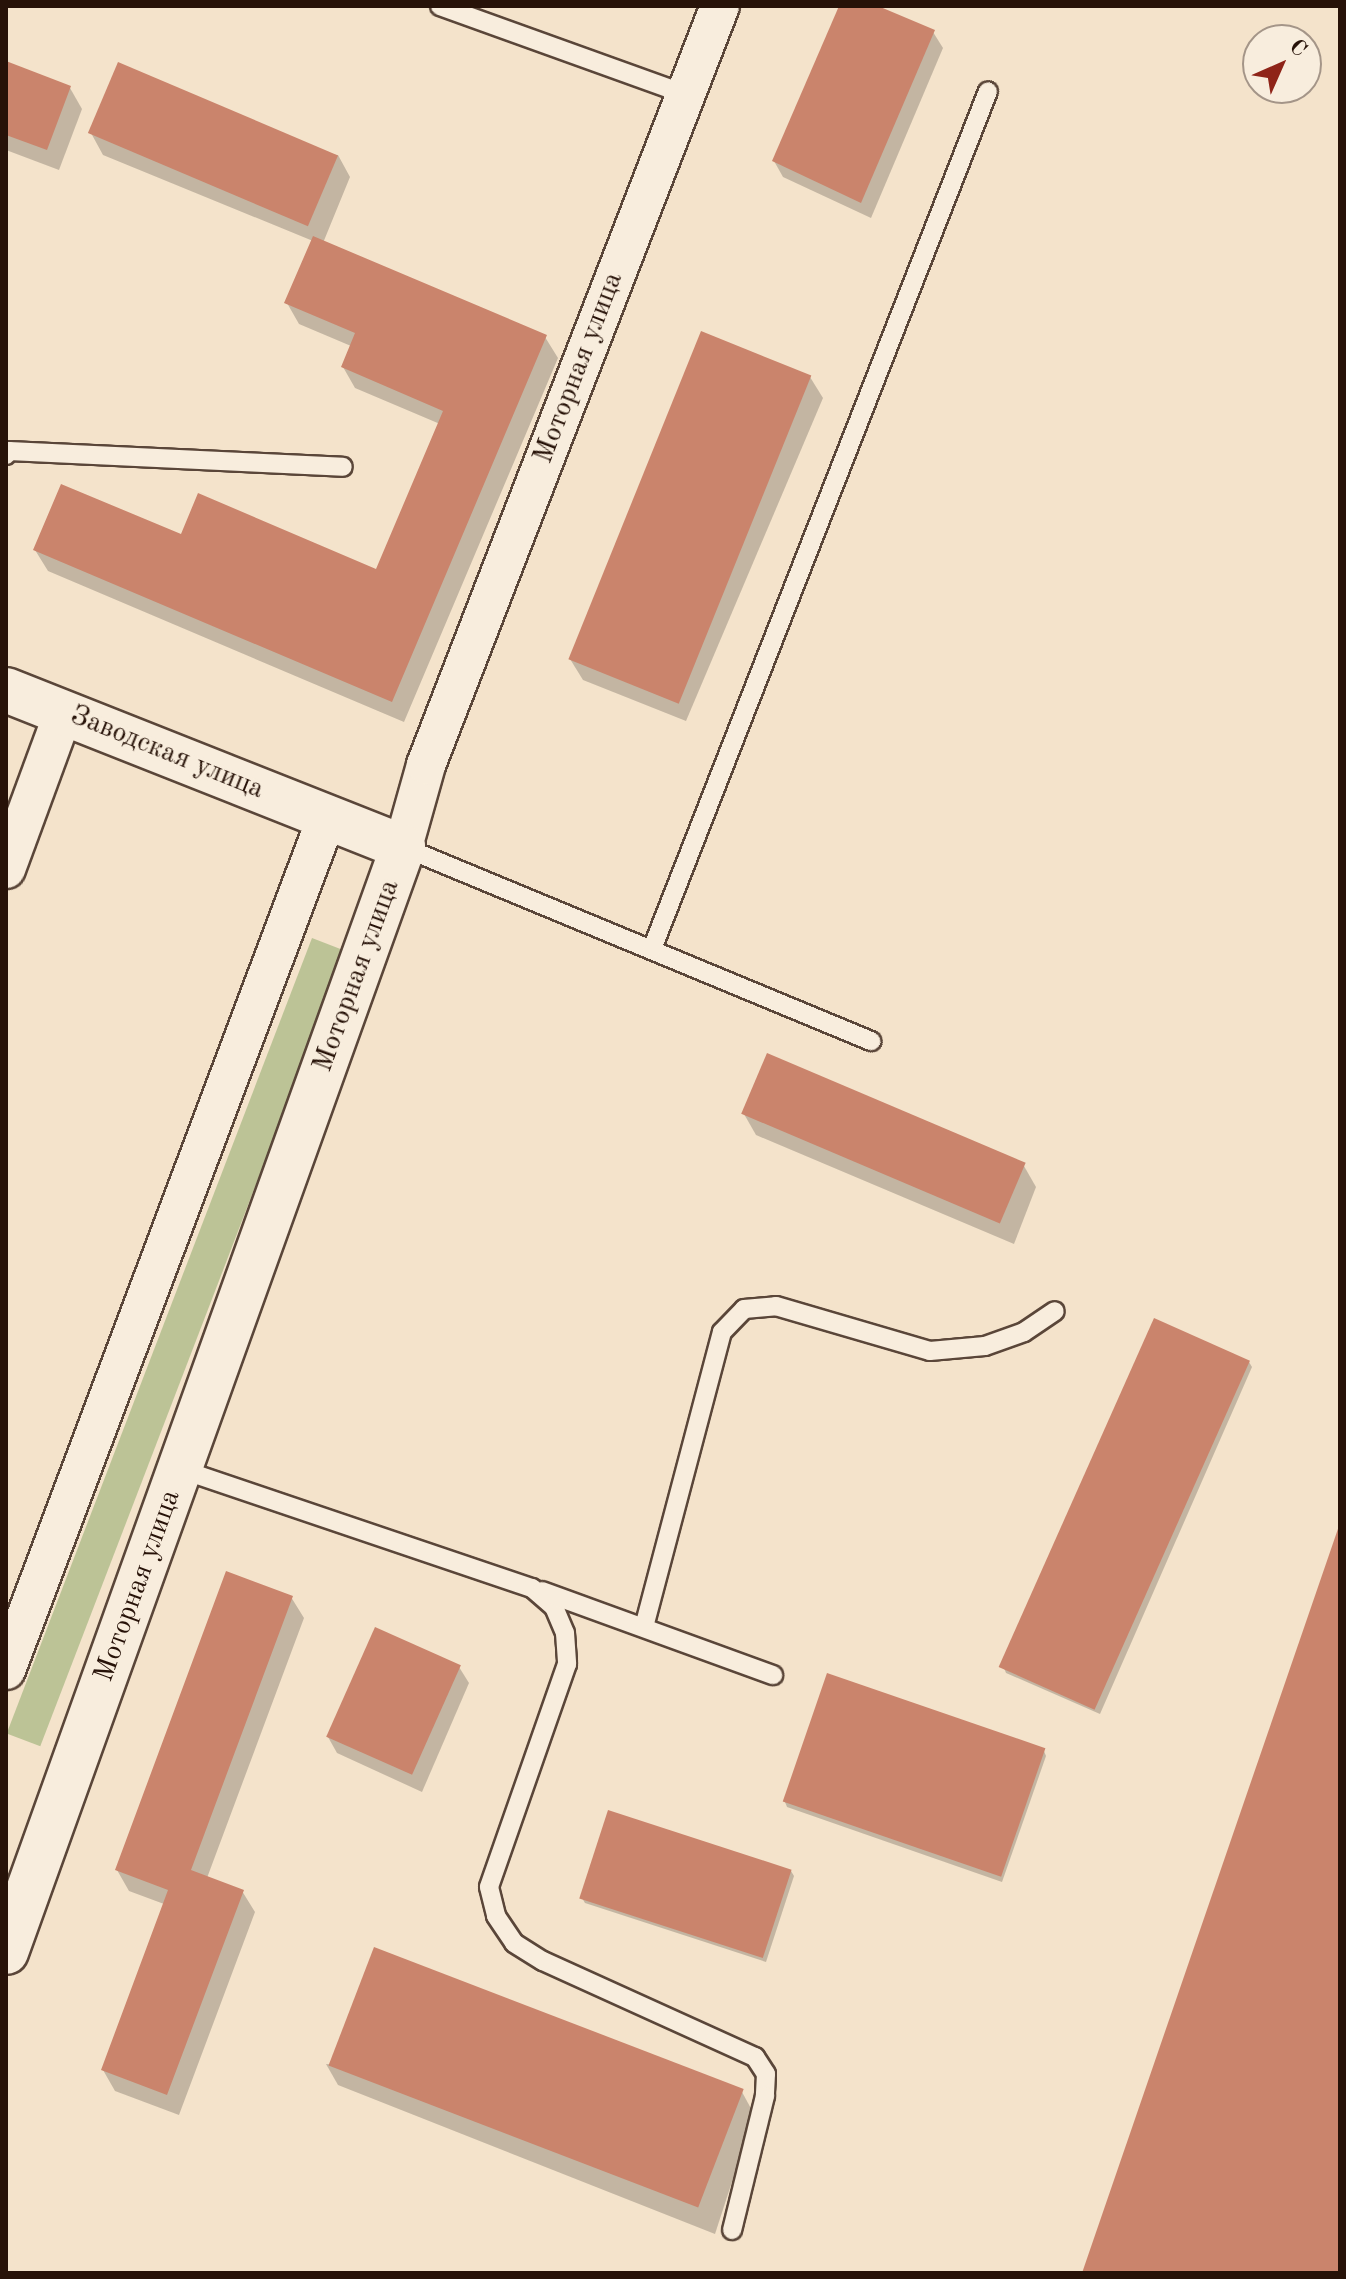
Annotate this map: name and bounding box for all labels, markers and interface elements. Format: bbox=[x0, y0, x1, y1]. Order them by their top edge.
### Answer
north arrow bbox=[1242, 24, 1322, 104]
text: С bbox=[1285, 36, 1310, 61]
street label: Моторная улица bbox=[527, 268, 631, 468]
street label: Заводская улица bbox=[65, 699, 269, 807]
street label: Моторная улица bbox=[307, 875, 407, 1077]
street label: Моторная улица bbox=[88, 1485, 188, 1687]

